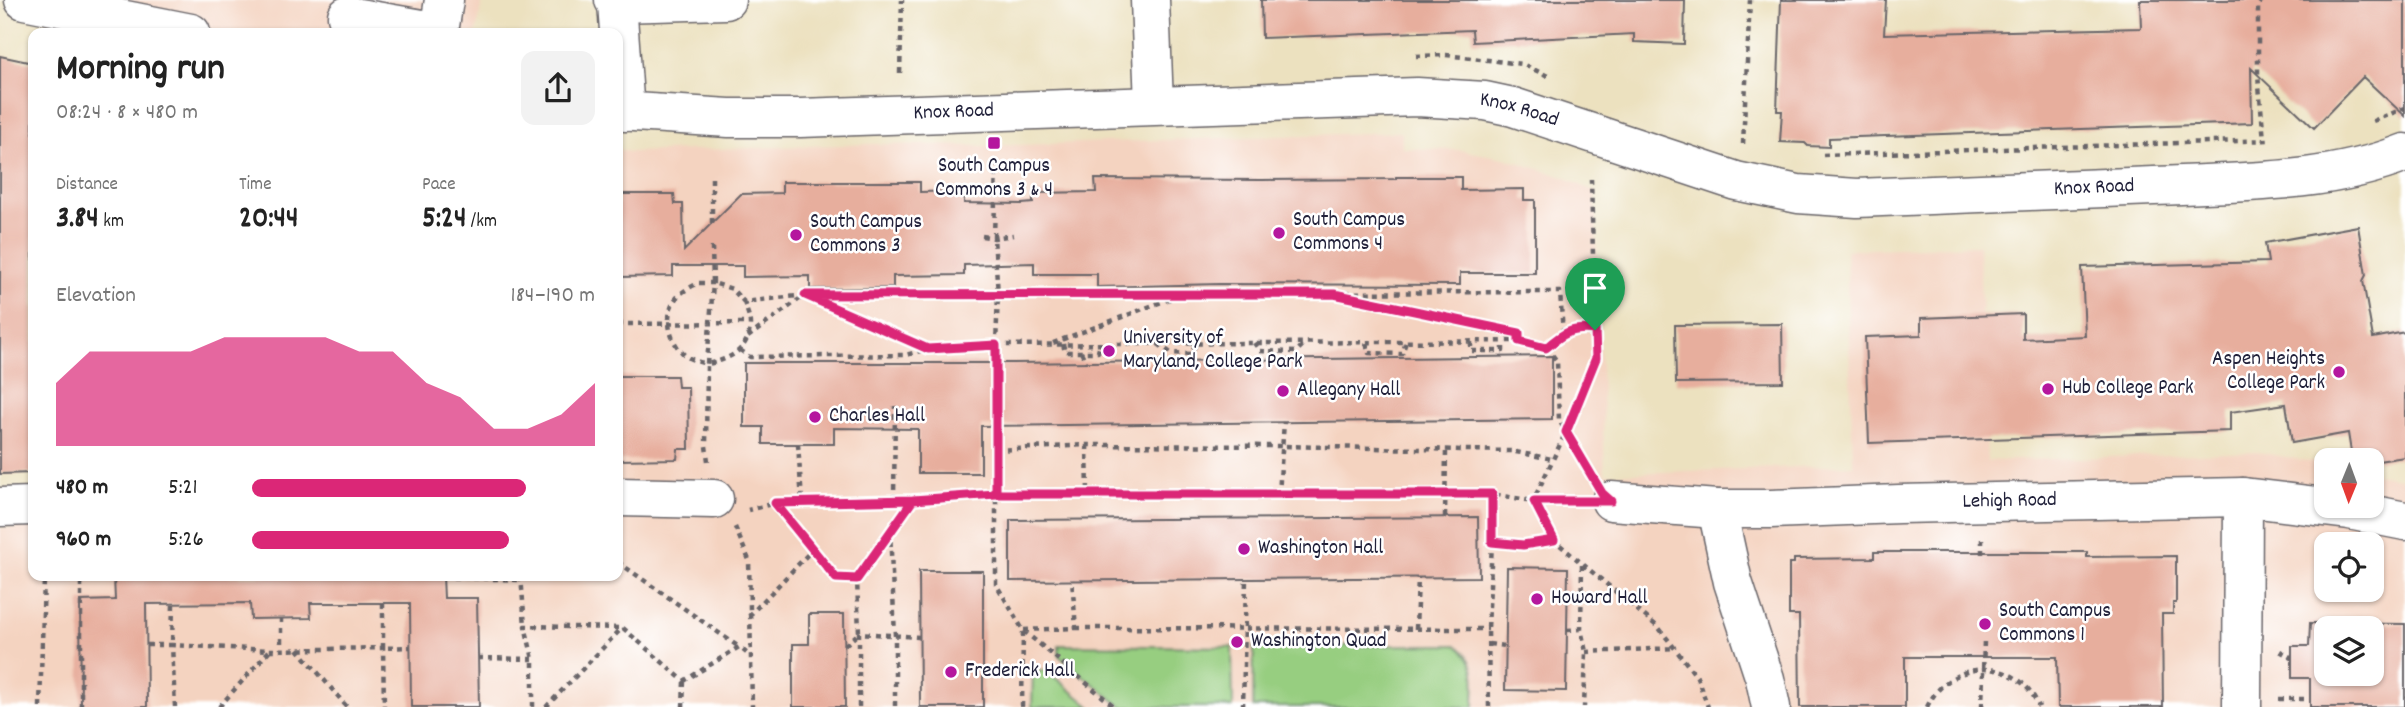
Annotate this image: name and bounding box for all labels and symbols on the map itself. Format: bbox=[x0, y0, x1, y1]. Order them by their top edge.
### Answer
street label: Knox Road bbox=[1479, 86, 1562, 136]
street label: Knox Road bbox=[913, 96, 995, 129]
marker: South Campus Commons 3 & 4 bbox=[986, 135, 1002, 151]
place label: South Campus Commons 3 & 4 bbox=[935, 152, 1053, 206]
street label: Knox Road bbox=[2053, 172, 2135, 205]
place label: South Campus Commons 4 bbox=[1293, 206, 1405, 260]
place label: South Campus Commons 3 bbox=[810, 208, 922, 262]
marker: South Campus Commons 4 bbox=[1271, 225, 1287, 241]
marker: South Campus Commons 3 bbox=[788, 227, 804, 243]
pin bbox=[1565, 258, 1625, 330]
place label: University of Maryland, College Park bbox=[1123, 324, 1303, 378]
marker: University of Maryland, College Park bbox=[1101, 343, 1117, 359]
place label: Aspen Heights College Park bbox=[2212, 345, 2325, 399]
marker: Aspen Heights College Park bbox=[2331, 364, 2347, 380]
place label: Hub College Park bbox=[2062, 374, 2194, 404]
place label: Allegany Hall bbox=[1297, 376, 1400, 406]
marker: Hub College Park bbox=[2040, 381, 2056, 397]
marker: Allegany Hall bbox=[1275, 383, 1291, 399]
place label: Charles Hall bbox=[829, 402, 925, 432]
marker: Charles Hall bbox=[807, 409, 823, 425]
north arrow bbox=[2314, 448, 2384, 518]
street label: Lehigh Road bbox=[1962, 486, 2057, 518]
place label: Washington Hall bbox=[1258, 534, 1383, 564]
marker: Washington Hall bbox=[1236, 541, 1252, 557]
place label: Howard Hall bbox=[1551, 584, 1648, 614]
marker: Howard Hall bbox=[1529, 591, 1545, 607]
place label: South Campus Commons 1 bbox=[1999, 597, 2111, 651]
marker: South Campus Commons 1 bbox=[1977, 616, 1993, 632]
place label: Washington Quad bbox=[1251, 627, 1387, 657]
marker: Washington Quad bbox=[1229, 634, 1245, 650]
place label: Frederick Hall bbox=[965, 657, 1075, 687]
marker: Frederick Hall bbox=[943, 664, 959, 680]

